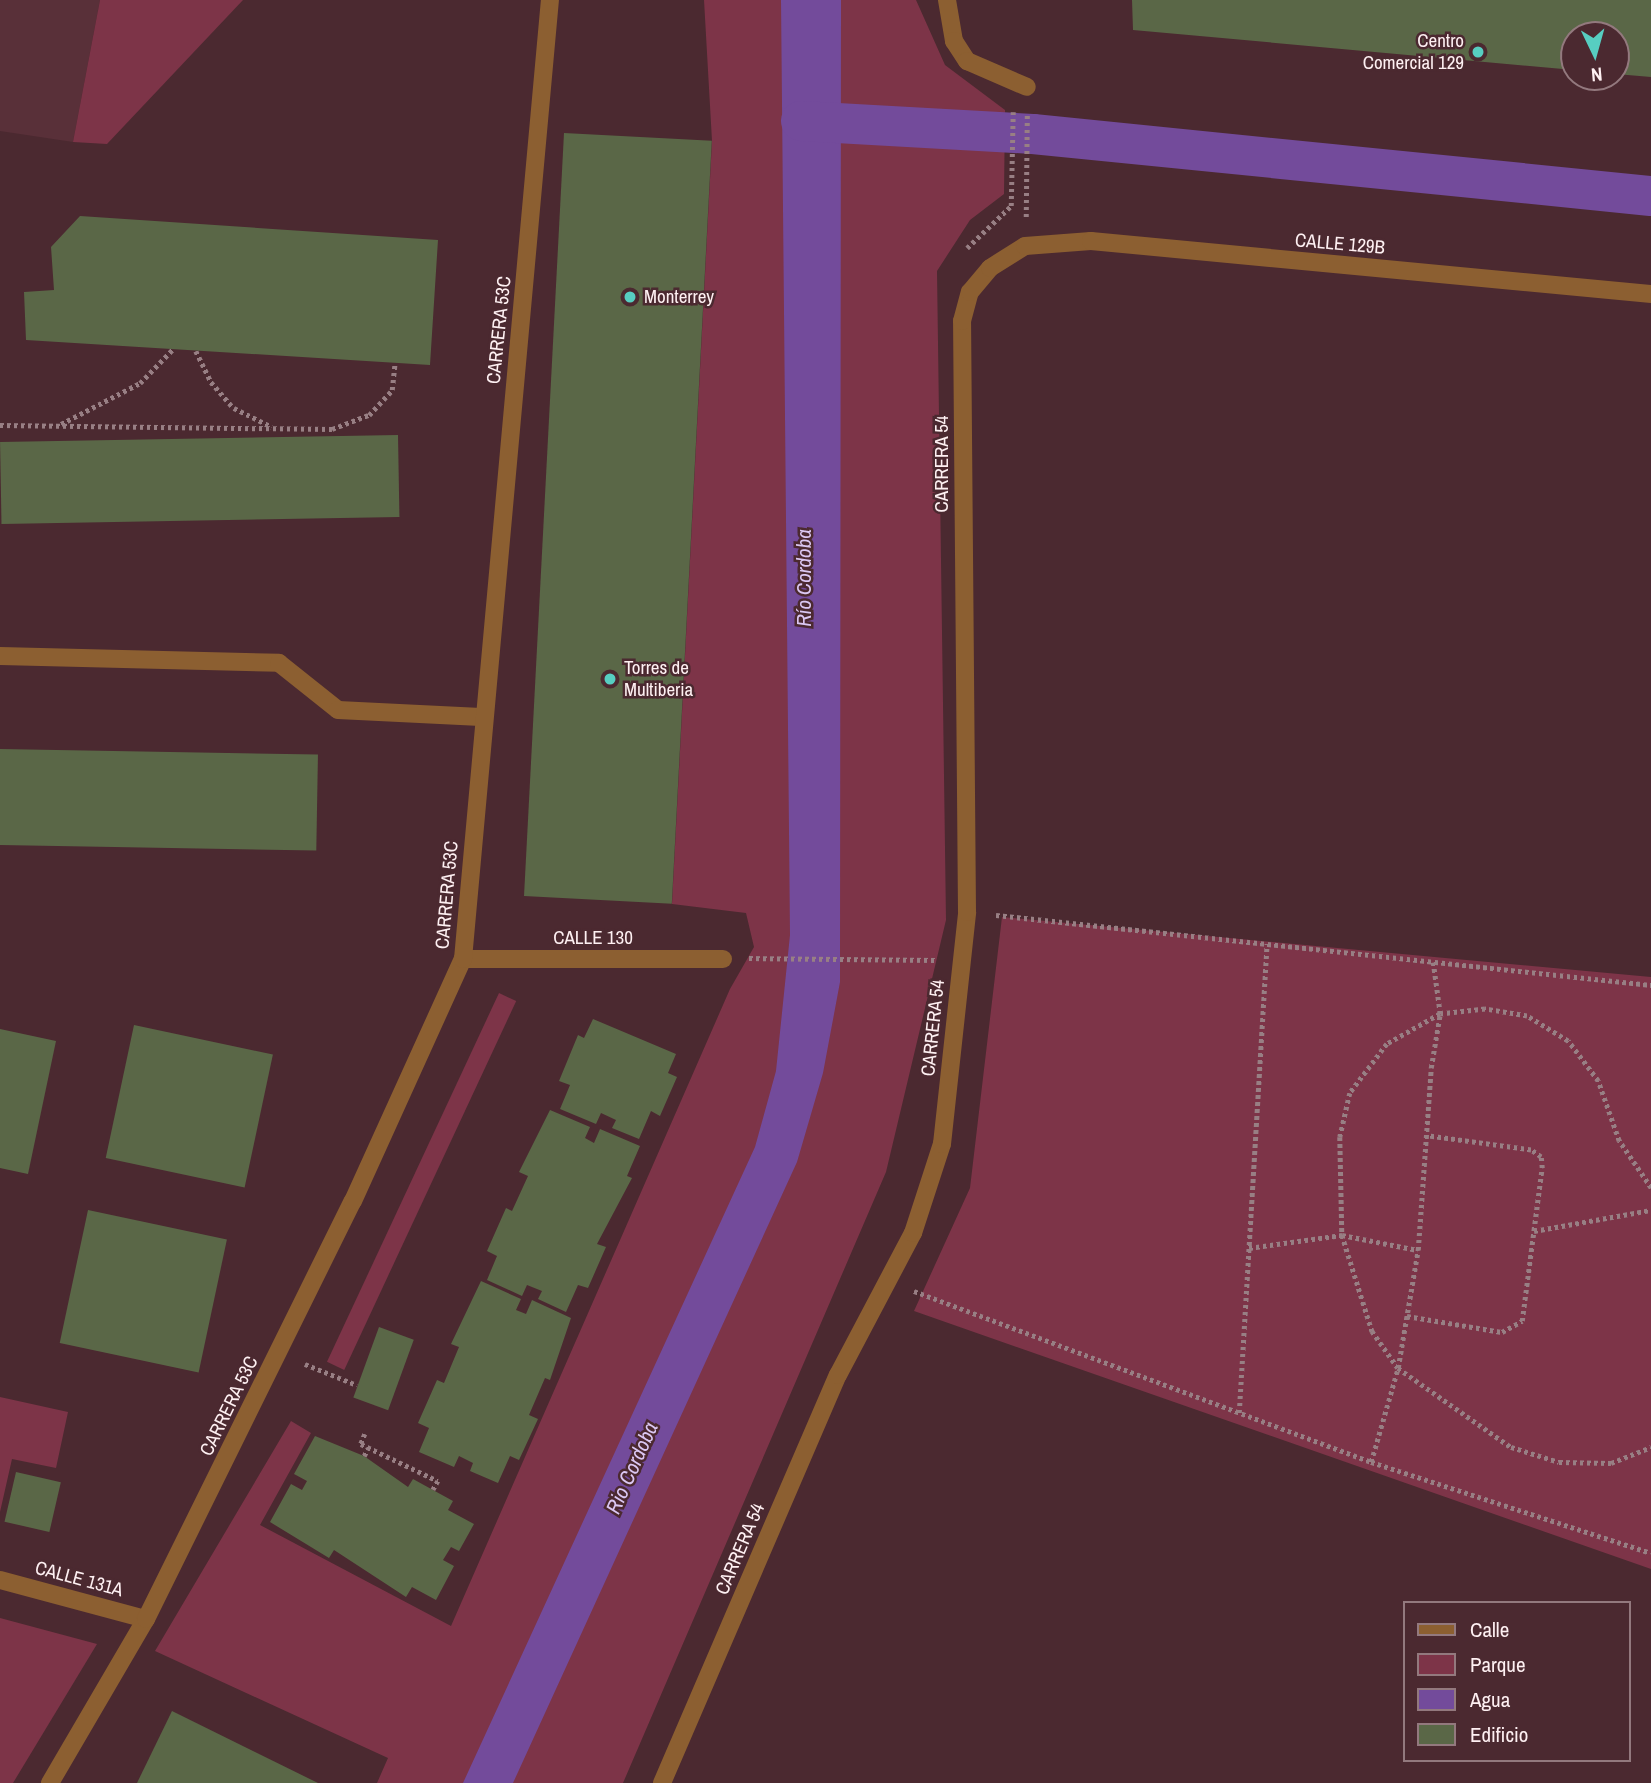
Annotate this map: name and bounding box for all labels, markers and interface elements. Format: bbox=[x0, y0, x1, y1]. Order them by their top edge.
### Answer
north arrow bbox=[1560, 21, 1630, 91]
place label: Centro Comercial 129 bbox=[1363, 30, 1464, 74]
marker: Centro Comercial 129 bbox=[1470, 44, 1486, 60]
text: N bbox=[1590, 61, 1603, 88]
street label: CALLE 129B bbox=[1294, 229, 1386, 259]
street label: CARRERA 53C bbox=[482, 275, 516, 385]
place label: Monterrey bbox=[644, 286, 714, 308]
marker: Monterrey bbox=[622, 289, 638, 305]
street label: CARRERA 54 bbox=[931, 415, 953, 513]
water label: Río Cordoba bbox=[791, 529, 817, 627]
place label: Torres de Multiberia bbox=[624, 657, 693, 701]
marker: Torres de Multiberia bbox=[602, 671, 618, 687]
street label: CARRERA 53C bbox=[431, 840, 463, 950]
street label: CALLE 130 bbox=[553, 927, 633, 949]
street label: CARRERA 54 bbox=[917, 978, 949, 1078]
street label: CARRERA 53C bbox=[195, 1352, 263, 1460]
water label: Rio Cordoba bbox=[601, 1418, 663, 1518]
street label: CARRERA 54 bbox=[710, 1500, 770, 1598]
street label: CALLE 131A bbox=[33, 1556, 125, 1602]
legend bbox=[1402, 1601, 1630, 1762]
text: Calle bbox=[1470, 1615, 1509, 1644]
text: Parque bbox=[1470, 1650, 1526, 1679]
text: Agua bbox=[1470, 1685, 1510, 1714]
text: Edificio bbox=[1470, 1720, 1528, 1749]

